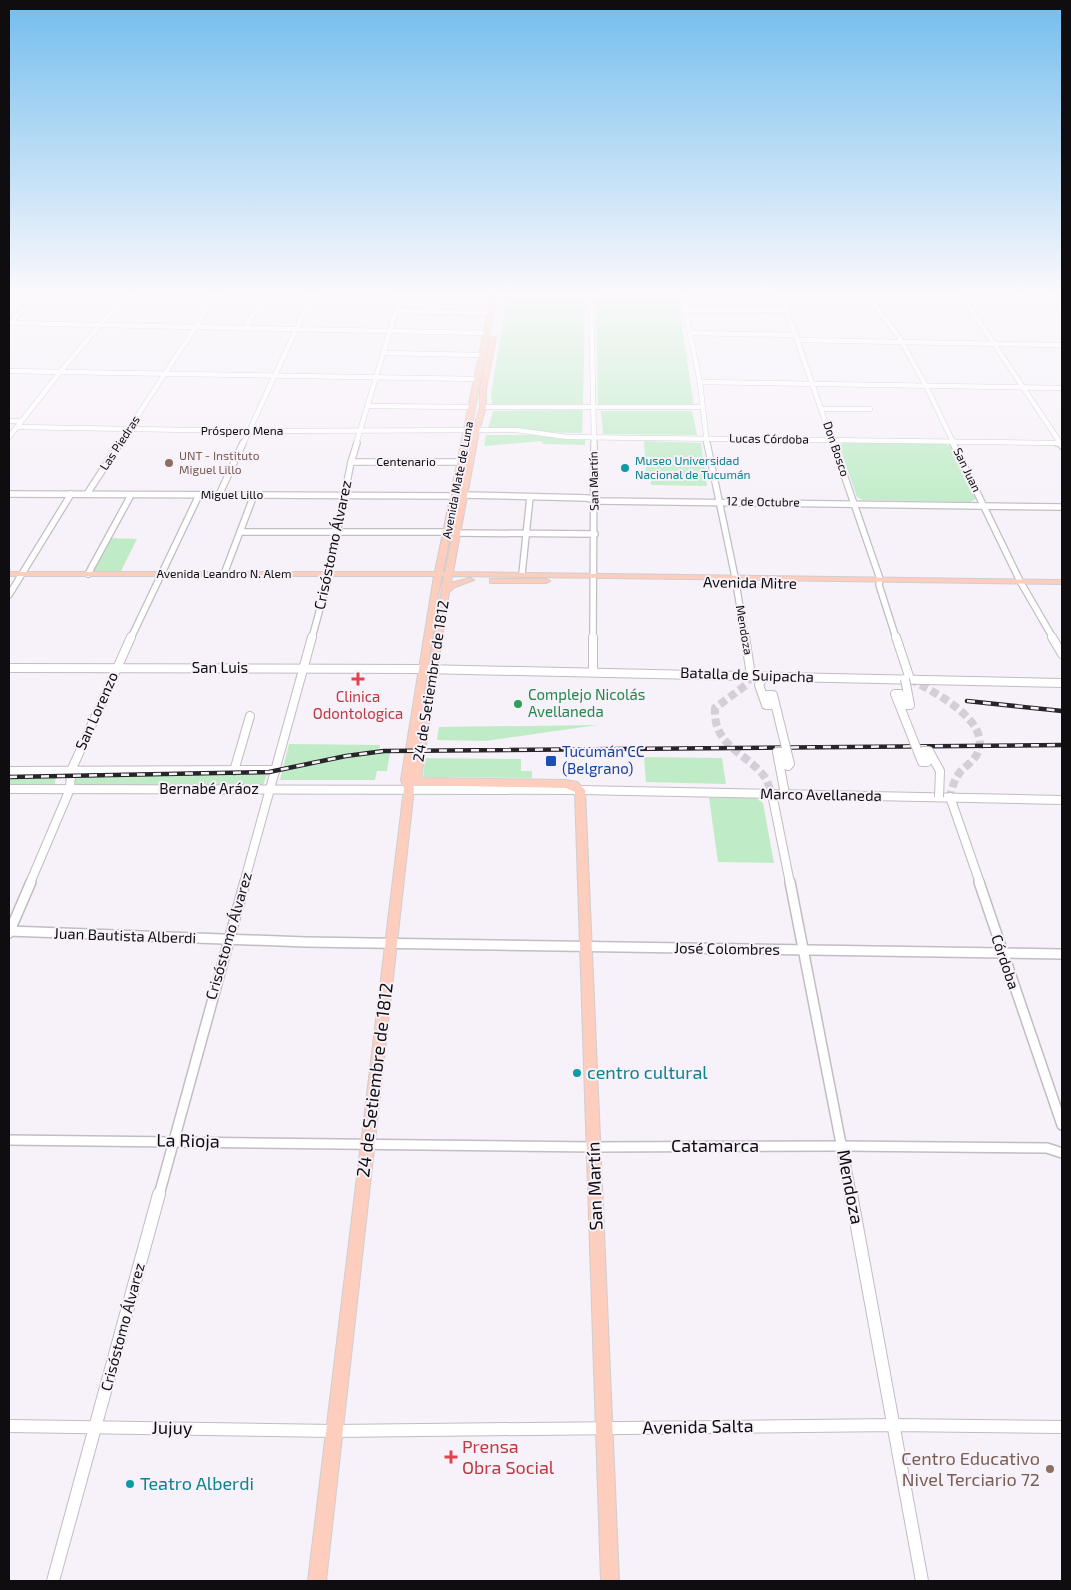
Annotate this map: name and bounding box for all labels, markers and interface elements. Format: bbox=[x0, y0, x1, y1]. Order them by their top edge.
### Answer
street label: Las Piedras bbox=[96, 412, 142, 472]
street label: Don Bosco bbox=[821, 419, 853, 478]
street label: Avenida Mate de Luna bbox=[439, 420, 475, 540]
street label: Próspero Mena bbox=[201, 423, 283, 437]
street label: Lucas Córdoba bbox=[729, 430, 809, 446]
street label: San Juan bbox=[951, 445, 985, 494]
place label: UNT - Instituto Miguel Lillo bbox=[179, 448, 260, 476]
street label: San Martín bbox=[585, 451, 601, 511]
place label: Museo Universidad Nacional de Tucumán bbox=[635, 453, 750, 481]
street label: Centenario bbox=[376, 454, 436, 468]
marker: UNT - Instituto Miguel Lillo bbox=[163, 457, 175, 469]
marker: Museo Universidad Nacional de Tucumán bbox=[619, 462, 631, 474]
street label: Crisóstomo Álvarez bbox=[309, 478, 355, 611]
street label: Miguel Lillo bbox=[201, 487, 263, 501]
street label: 12 de Octubre bbox=[726, 493, 800, 509]
street label: Avenida Leandro N. Alem bbox=[157, 566, 291, 580]
street label: Avenida Mitre bbox=[703, 572, 797, 592]
street label: 24 de Setiembre de 1812 bbox=[408, 599, 452, 763]
street label: Mendoza bbox=[734, 604, 756, 656]
street label: San Luis bbox=[192, 658, 248, 676]
street label: Batalla de Suipacha bbox=[680, 663, 814, 685]
street label: San Lorenzo bbox=[71, 669, 121, 752]
marker: Clinica Odontologica bbox=[351, 672, 365, 686]
place label: Complejo Nicolás Avellaneda bbox=[528, 685, 645, 720]
place label: Clinica Odontologica bbox=[313, 687, 403, 722]
marker: Complejo Nicolás Avellaneda bbox=[512, 698, 524, 710]
place label: Tucumán CC (Belgrano) bbox=[562, 742, 645, 777]
marker: Tucumán CC (Belgrano) bbox=[544, 754, 558, 768]
street label: Bernabé Aráoz bbox=[159, 779, 259, 797]
street label: Marco Avellaneda bbox=[760, 784, 882, 804]
street label: Crisóstomo Álvarez bbox=[201, 870, 255, 1002]
street label: Juan Bautista Alberdi bbox=[53, 924, 197, 946]
street label: Córdoba bbox=[988, 932, 1024, 991]
street label: José Colombres bbox=[674, 938, 780, 958]
street label: 24 de Setiembre de 1812 bbox=[351, 981, 397, 1178]
place label: centro cultural bbox=[587, 1061, 708, 1083]
marker: centro cultural bbox=[571, 1067, 583, 1079]
street label: La Rioja bbox=[156, 1128, 220, 1152]
street label: Catamarca bbox=[671, 1134, 759, 1156]
street label: San Martín bbox=[581, 1141, 607, 1231]
street label: Mendoza bbox=[833, 1148, 869, 1226]
street label: Crisóstomo Álvarez bbox=[96, 1261, 148, 1393]
street label: Avenida Salta bbox=[642, 1414, 754, 1438]
street label: Jujuy bbox=[151, 1416, 193, 1438]
place label: Prensa Obra Social bbox=[462, 1435, 555, 1478]
place label: Centro Educativo Nivel Terciario 72 bbox=[901, 1447, 1040, 1490]
marker: Prensa Obra Social bbox=[444, 1450, 458, 1464]
marker: Centro Educativo Nivel Terciario 72 bbox=[1044, 1463, 1056, 1475]
place label: Teatro Alberdi bbox=[140, 1472, 254, 1494]
marker: Teatro Alberdi bbox=[124, 1478, 136, 1490]

